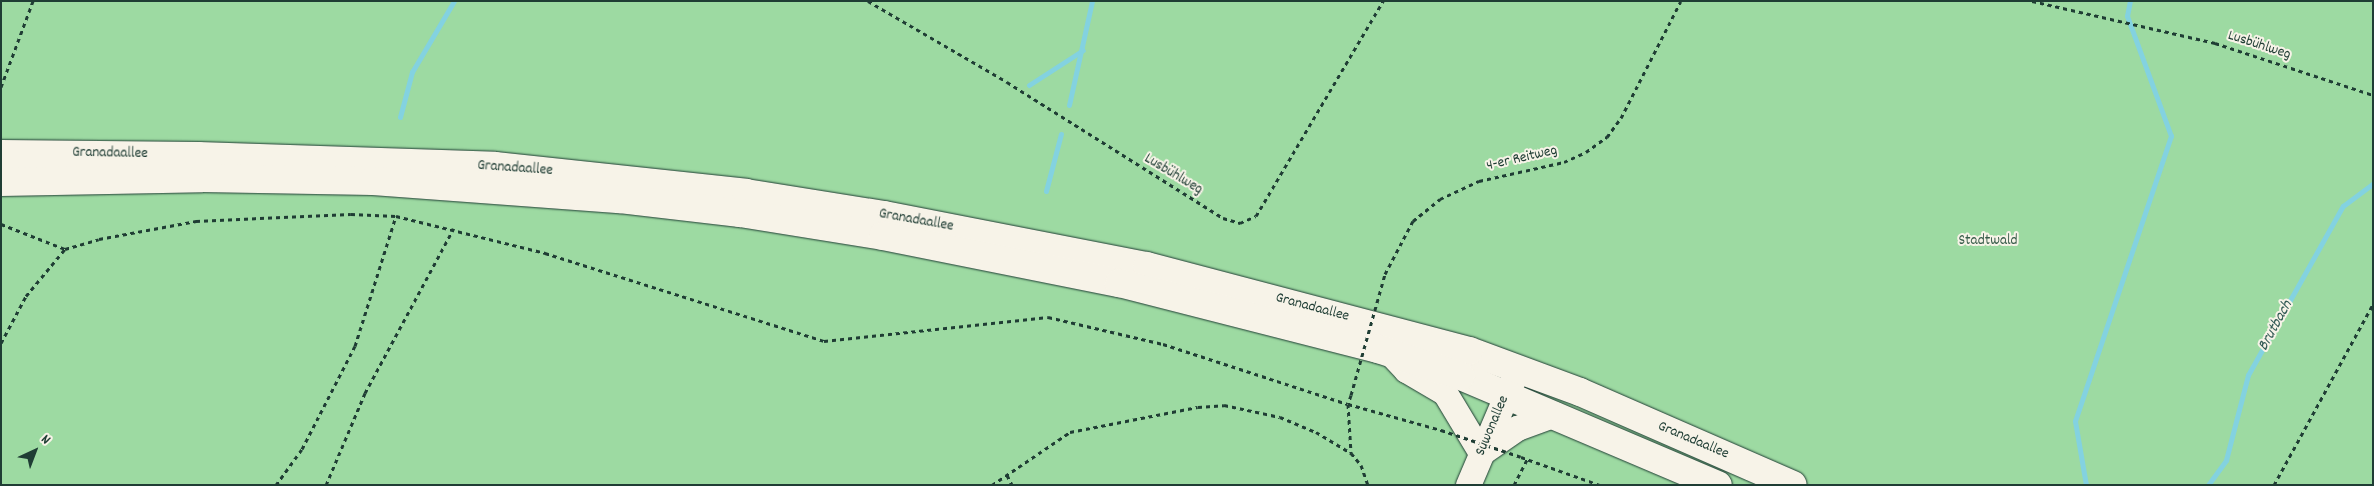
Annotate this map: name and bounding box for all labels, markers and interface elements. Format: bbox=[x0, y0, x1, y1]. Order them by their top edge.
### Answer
street label: Lusbühlweg bbox=[2225, 27, 2293, 65]
street label: 4-er Reitweg bbox=[1485, 142, 1559, 176]
street label: Granadaallee bbox=[72, 144, 148, 164]
street label: Lusbühlweg bbox=[1140, 151, 1206, 199]
street label: Granadaallee bbox=[477, 157, 553, 181]
street label: Granadaallee bbox=[877, 206, 955, 236]
park label: Stadtwald bbox=[1958, 233, 2018, 251]
street label: Granadaallee bbox=[1273, 290, 1351, 326]
water label: Brutbach bbox=[2254, 298, 2298, 354]
street label: Suwonallee bbox=[1472, 393, 1514, 459]
street label: Granadaallee bbox=[1655, 418, 1731, 464]
north arrow bbox=[10, 426, 60, 476]
text: N bbox=[36, 430, 55, 450]

